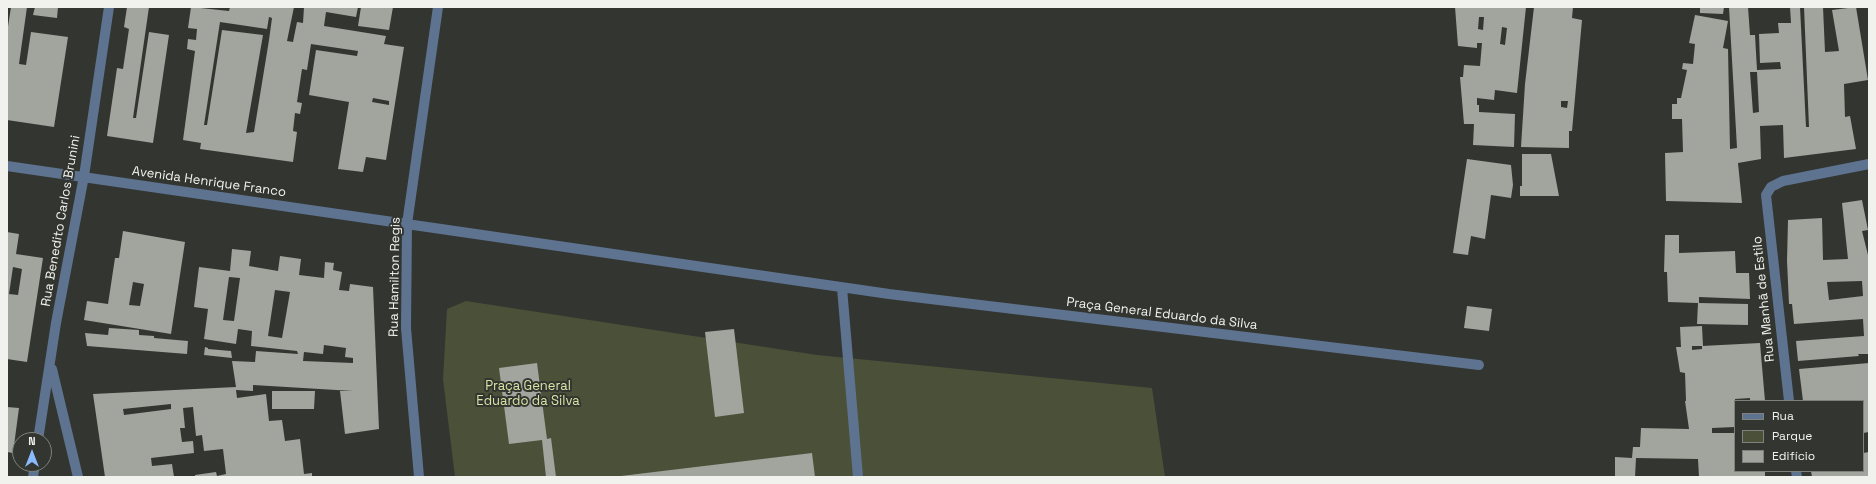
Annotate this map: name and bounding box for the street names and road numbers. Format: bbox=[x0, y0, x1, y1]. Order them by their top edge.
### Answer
street label: Rua Benedito Carlos Brunini bbox=[38, 134, 84, 308]
street label: Avenida Henrique Franco bbox=[131, 163, 287, 201]
street label: Rua Hamilton Regis bbox=[386, 217, 404, 337]
street label: Rua Manhã de Estilo bbox=[1750, 235, 1778, 363]
street label: Praça General Eduardo da Silva bbox=[1066, 295, 1258, 333]

